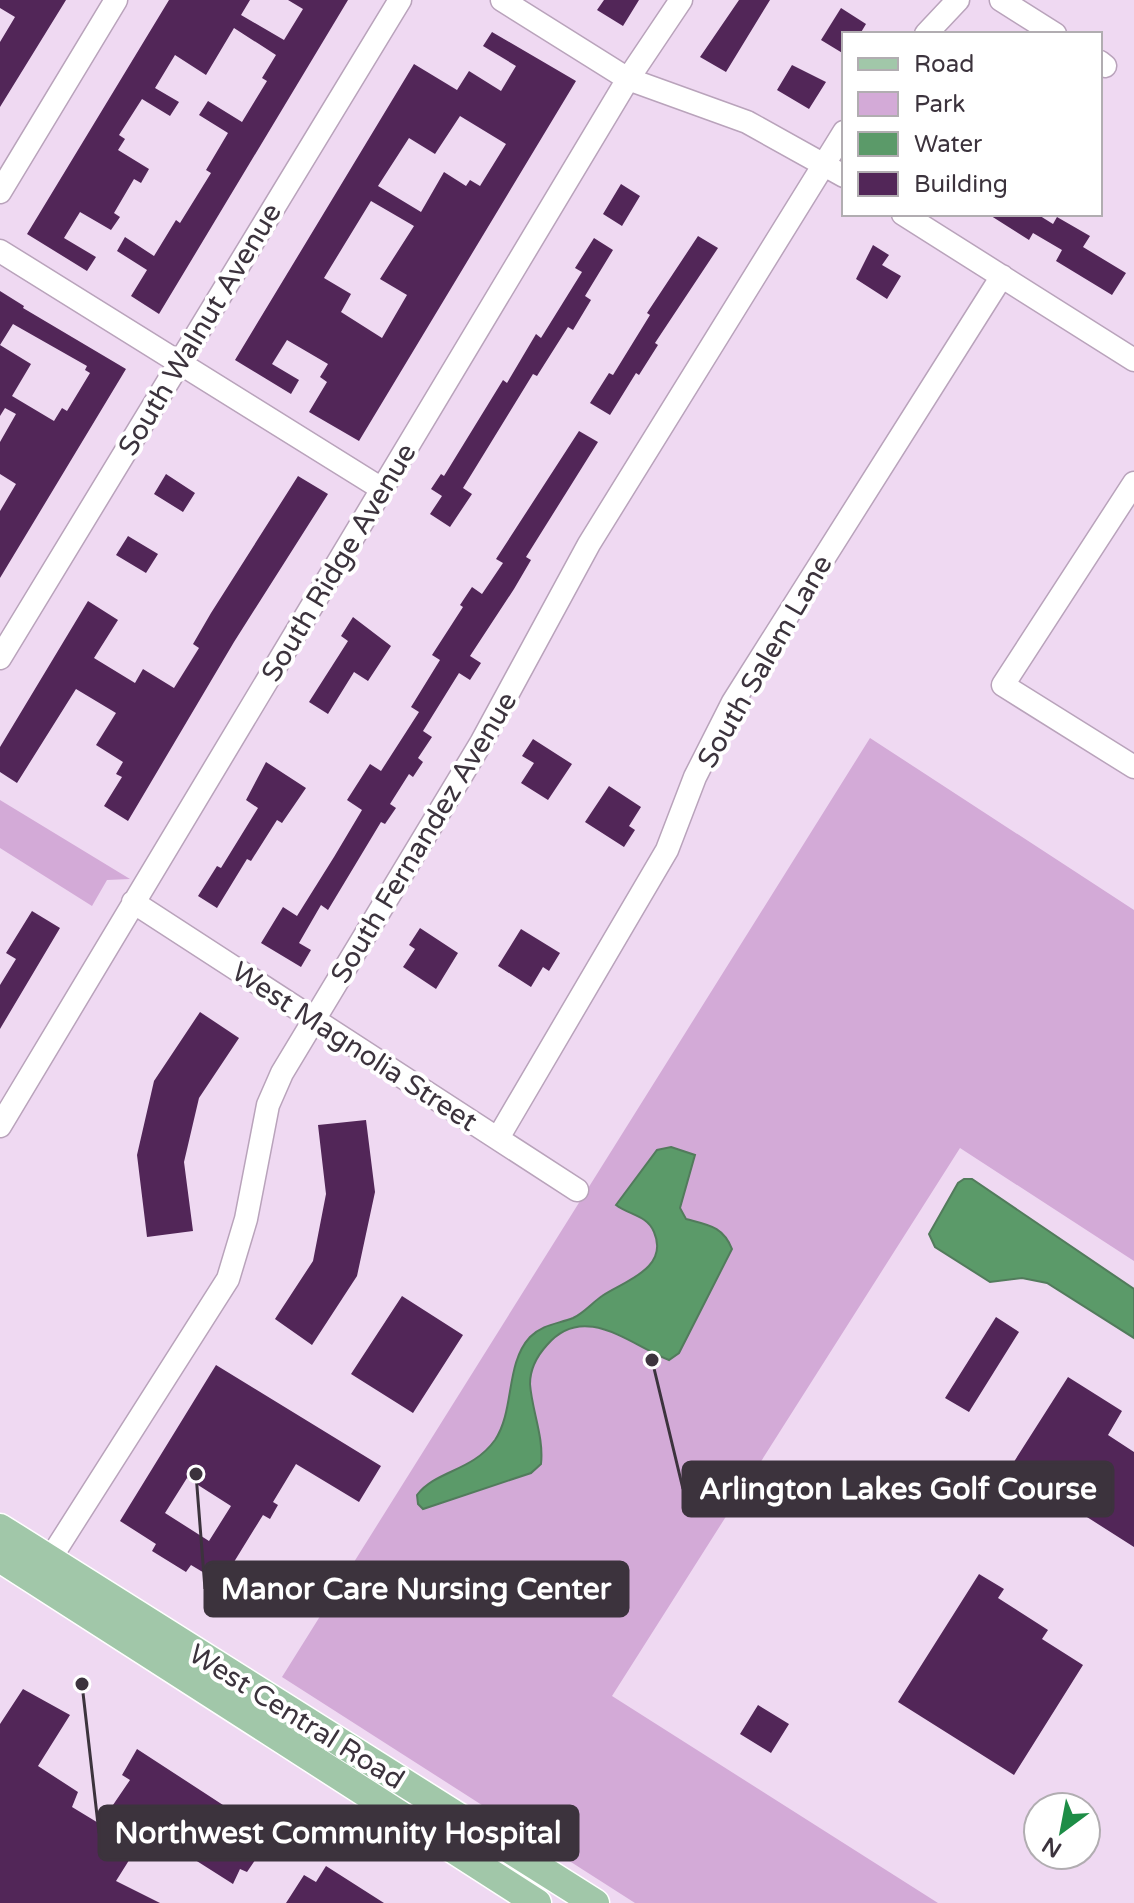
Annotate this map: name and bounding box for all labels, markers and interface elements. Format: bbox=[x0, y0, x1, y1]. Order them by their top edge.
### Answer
legend bbox=[842, 32, 1102, 216]
text: Road bbox=[914, 50, 974, 79]
text: Park bbox=[914, 90, 965, 119]
text: Water bbox=[914, 130, 983, 159]
text: Building bbox=[914, 170, 1008, 199]
street label: South Walnut Avenue bbox=[111, 197, 289, 462]
street label: South Ridge Avenue bbox=[254, 437, 423, 688]
street label: South Salem Lane bbox=[690, 549, 840, 774]
street label: South Fernandez Avenue bbox=[323, 686, 524, 989]
street label: West Magnolia Street bbox=[225, 955, 484, 1139]
callout: Arlington Lakes Golf Course bbox=[683, 1462, 1113, 1516]
text: Arlington Lakes Golf Course bbox=[699, 1471, 1097, 1508]
callout: Manor Care Nursing Center bbox=[205, 1562, 628, 1616]
text: Manor Care Nursing Center bbox=[221, 1571, 612, 1608]
street label: West Central Road bbox=[182, 1637, 410, 1797]
north arrow bbox=[1022, 1791, 1102, 1871]
callout: Northwest Community Hospital bbox=[99, 1806, 578, 1860]
text: Northwest Community Hospital bbox=[115, 1815, 561, 1852]
text: N bbox=[1038, 1831, 1066, 1863]

